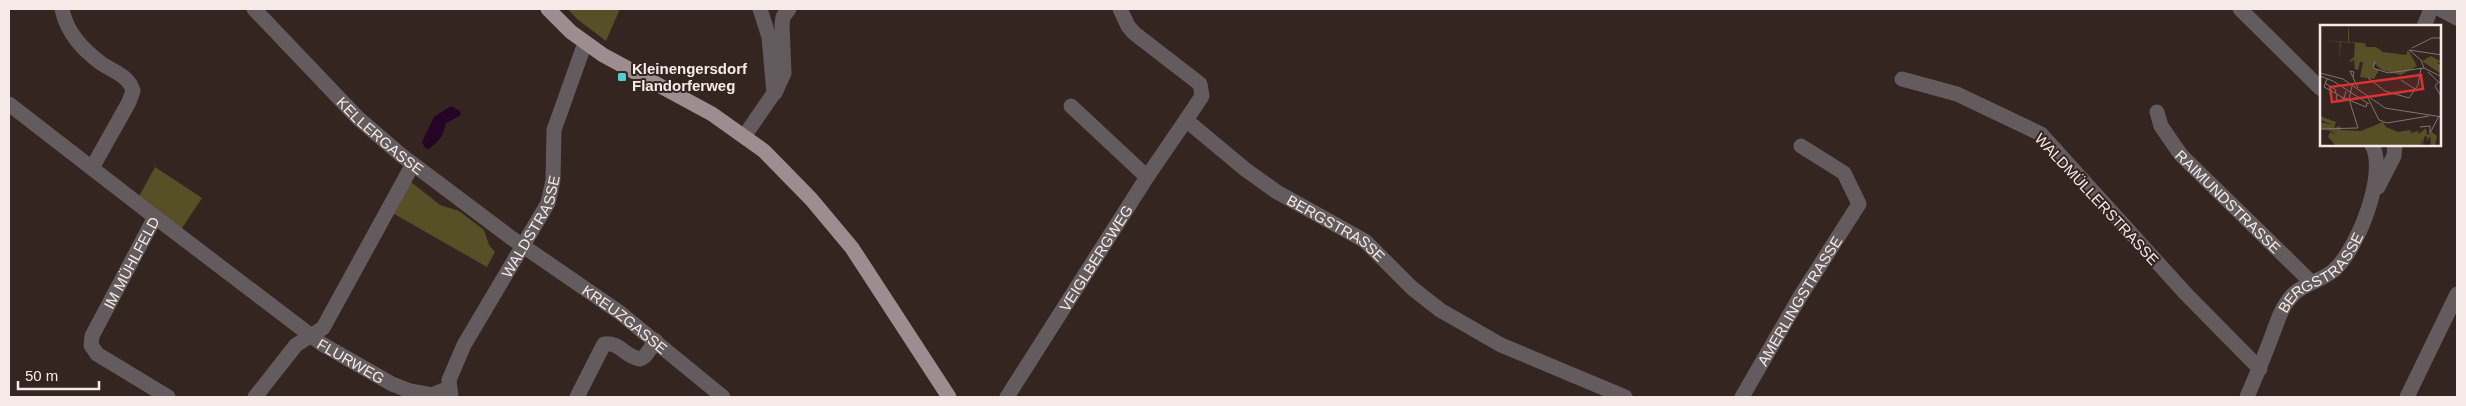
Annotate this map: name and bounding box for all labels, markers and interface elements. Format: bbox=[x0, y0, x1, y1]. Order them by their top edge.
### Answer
inset map bbox=[2320, 25, 2441, 146]
place label: Kleinengersdorf Flandorferweg bbox=[632, 60, 748, 94]
marker: Kleinengersdorf Flandorferweg bbox=[616, 71, 628, 83]
street label: KELLERGASSE bbox=[334, 93, 427, 178]
street label: WALDMÜLLERSTRASSE bbox=[2032, 130, 2162, 268]
street label: RAIMUNDSTRASSE bbox=[2172, 146, 2284, 256]
street label: WALDSTRASSE bbox=[498, 174, 562, 280]
street label: BERGSTRASSE bbox=[1284, 191, 1389, 265]
street label: VEIGLBERGWEG bbox=[1055, 202, 1136, 314]
street label: IM MÜHLFELD bbox=[100, 213, 162, 311]
street label: BERGSTRASSE bbox=[2274, 230, 2366, 315]
street label: AMERLINGSTRASSE bbox=[1754, 233, 1845, 369]
street label: KREUZGASSE bbox=[579, 281, 671, 357]
street label: FLURWEG bbox=[315, 335, 388, 387]
scale bar bbox=[18, 358, 99, 390]
text: 50 m bbox=[25, 367, 58, 384]

